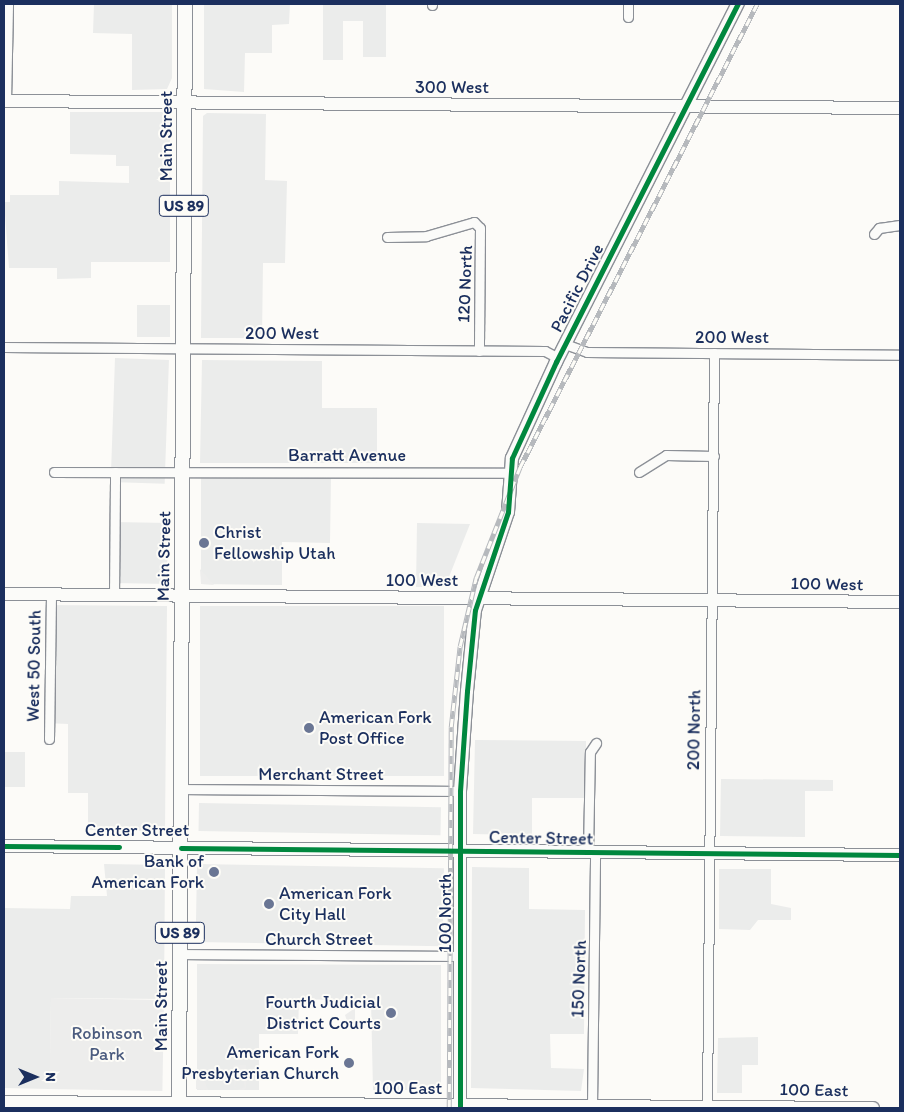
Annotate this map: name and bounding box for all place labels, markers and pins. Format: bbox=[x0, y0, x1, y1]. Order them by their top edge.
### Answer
place label: Christ Fellowship Utah bbox=[214, 522, 335, 564]
marker: Christ Fellowship Utah bbox=[198, 537, 210, 549]
place label: American Fork Post Office bbox=[319, 707, 432, 750]
marker: American Fork Post Office bbox=[303, 722, 315, 734]
place label: Bank of American Fork bbox=[91, 851, 204, 894]
marker: Bank of American Fork bbox=[208, 866, 220, 878]
place label: American Fork City Hall bbox=[279, 883, 392, 926]
marker: American Fork City Hall bbox=[263, 898, 275, 910]
place label: Fourth Judicial District Courts bbox=[265, 992, 381, 1034]
marker: Fourth Judicial District Courts bbox=[385, 1007, 397, 1019]
place label: American Fork Presbyterian Church bbox=[180, 1042, 339, 1084]
marker: American Fork Presbyterian Church bbox=[343, 1057, 355, 1069]

